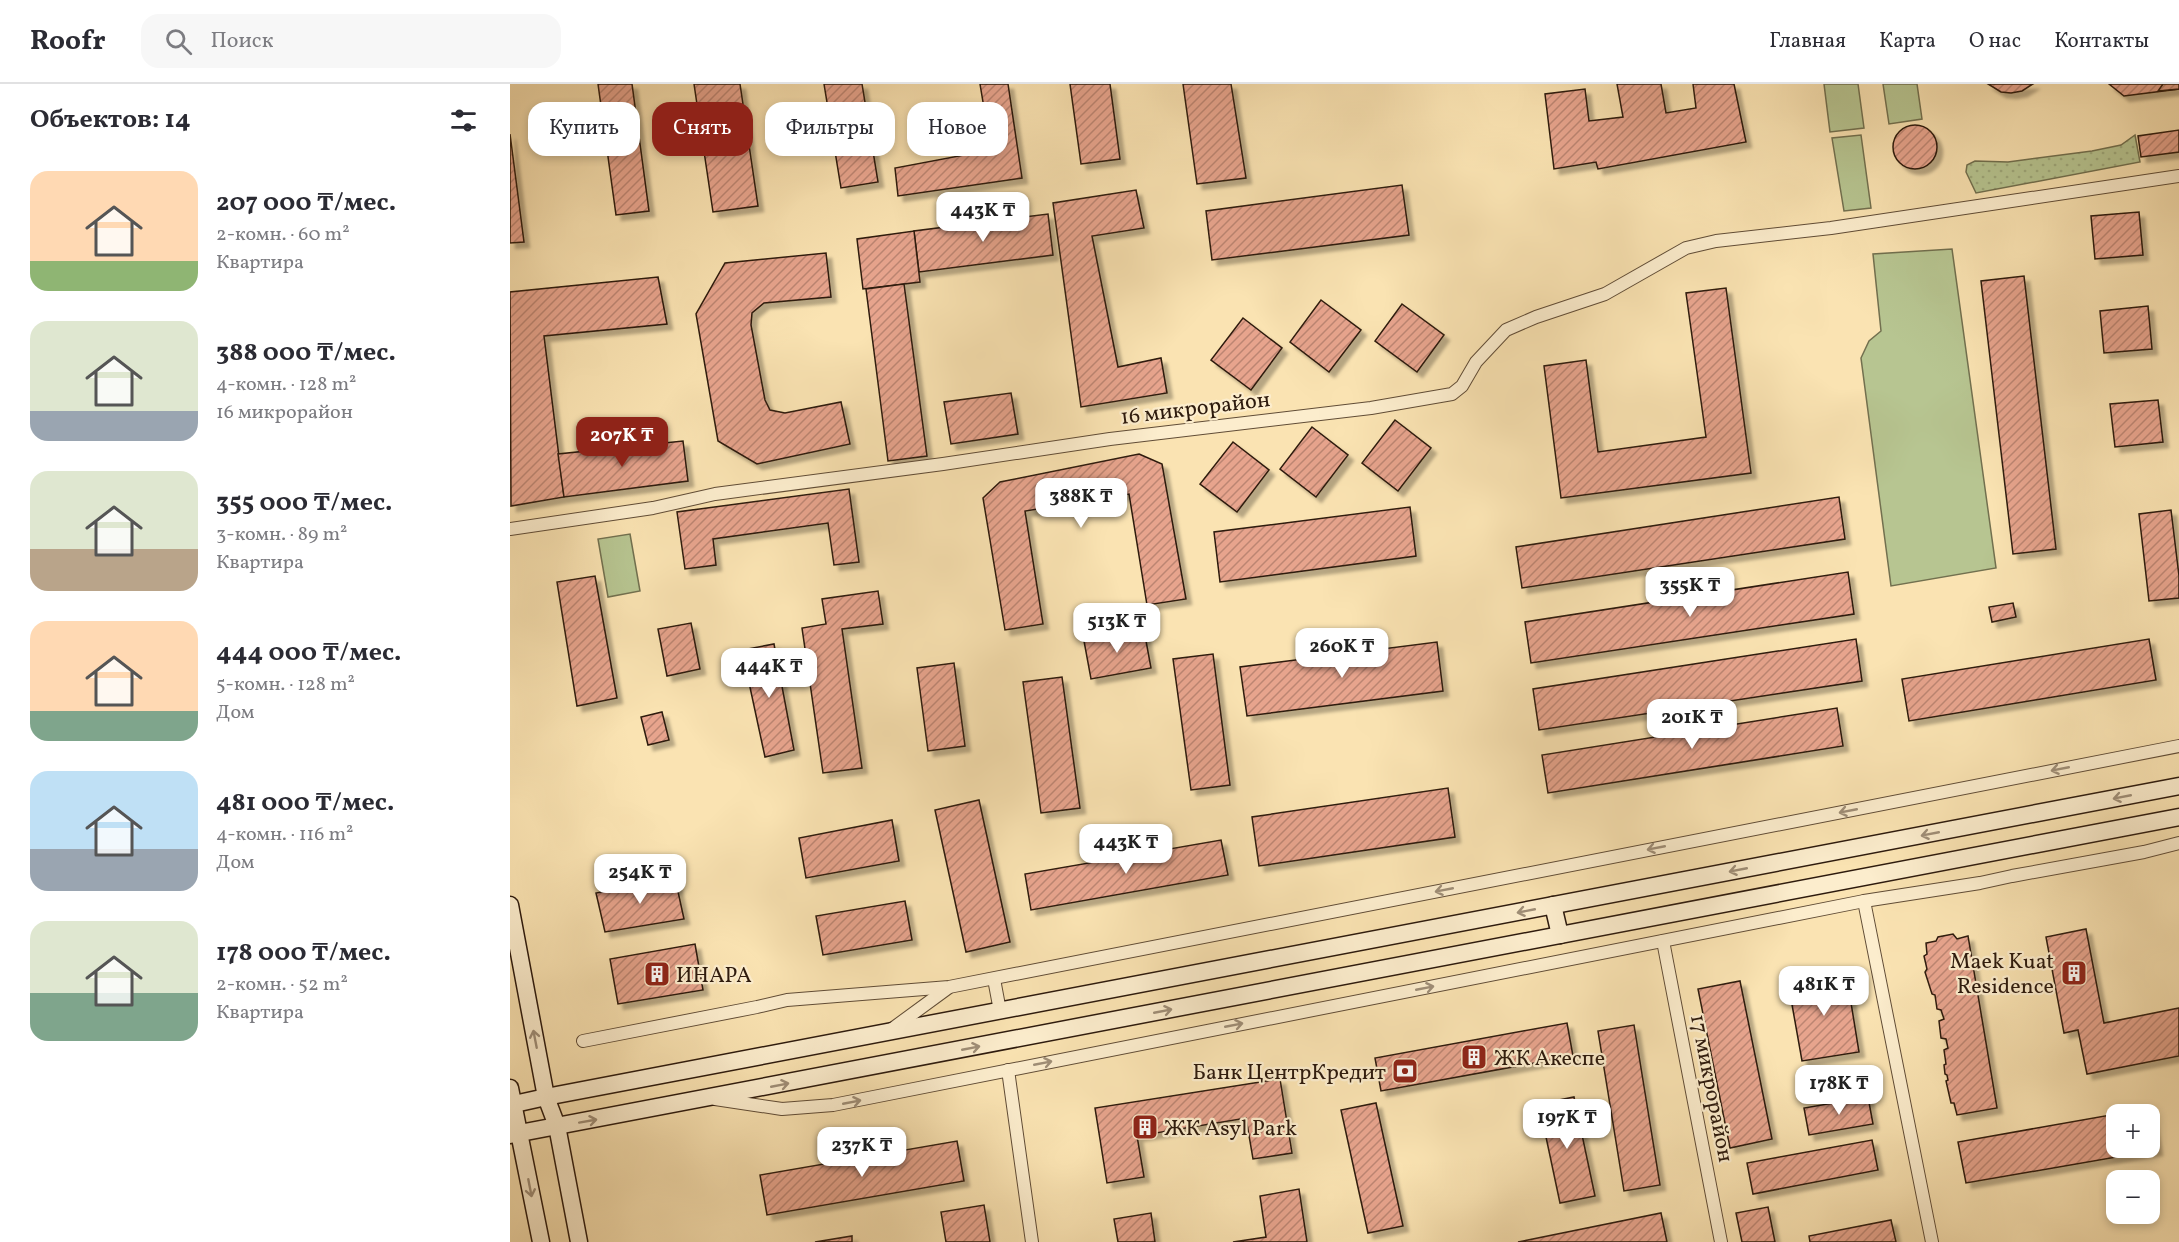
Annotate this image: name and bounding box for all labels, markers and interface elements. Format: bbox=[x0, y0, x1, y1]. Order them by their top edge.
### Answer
search box bbox=[141, 14, 561, 68]
text: Roofr bbox=[30, 22, 105, 61]
icon: search bbox=[162, 25, 195, 58]
text: Поиск bbox=[210, 26, 273, 57]
text: Главная bbox=[1769, 27, 1846, 56]
text: Карта bbox=[1879, 27, 1936, 56]
text: О нас bbox=[1969, 27, 2021, 56]
text: Контакты bbox=[2054, 27, 2149, 56]
text: Объектов: 14 bbox=[30, 102, 191, 138]
chip: Купить bbox=[528, 102, 640, 156]
chip: Снять bbox=[652, 102, 753, 156]
chip: Фильтры bbox=[765, 102, 895, 156]
chip: Новое bbox=[907, 102, 1008, 156]
icon: filters bbox=[447, 104, 480, 137]
text: 207 000 ₸/мес. bbox=[216, 185, 396, 221]
pin: 443K ₸ bbox=[934, 192, 1032, 243]
icon: home bbox=[78, 195, 150, 267]
text: 443K ₸ bbox=[950, 197, 1016, 225]
text: 2-комн. · 60 m² bbox=[216, 221, 350, 249]
text: Квартира bbox=[216, 249, 304, 277]
text: 388 000 ₸/мес. bbox=[216, 335, 396, 371]
icon: home bbox=[78, 345, 150, 417]
text: 4-комн. · 128 m² bbox=[216, 371, 357, 399]
street label: 16 микрорайон bbox=[1119, 385, 1272, 434]
text: 16 микрорайон bbox=[216, 399, 353, 427]
pin: 207K ₸ bbox=[573, 417, 671, 468]
text: 207K ₸ bbox=[590, 422, 654, 450]
pin: 388K ₸ bbox=[1032, 478, 1130, 529]
text: 388K ₸ bbox=[1049, 483, 1113, 511]
text: 355 000 ₸/мес. bbox=[216, 485, 392, 521]
icon: home bbox=[78, 495, 150, 567]
text: 3-комн. · 89 m² bbox=[216, 521, 348, 549]
text: Квартира bbox=[216, 549, 304, 577]
pin: 355K ₸ bbox=[1641, 567, 1739, 618]
text: 355K ₸ bbox=[1659, 572, 1721, 600]
pin: 513K ₸ bbox=[1068, 603, 1166, 654]
text: 513K ₸ bbox=[1087, 608, 1147, 636]
pin: 260K ₸ bbox=[1293, 628, 1391, 679]
text: 260K ₸ bbox=[1309, 633, 1375, 661]
text: 444 000 ₸/мес. bbox=[216, 635, 401, 671]
icon: home bbox=[78, 645, 150, 717]
pin: 444K ₸ bbox=[720, 648, 818, 699]
text: 444K ₸ bbox=[735, 653, 803, 681]
text: 5-комн. · 128 m² bbox=[216, 671, 355, 699]
text: Дом bbox=[216, 699, 255, 727]
pin: 201K ₸ bbox=[1643, 699, 1741, 750]
text: 201K ₸ bbox=[1661, 704, 1723, 732]
one-way arrow bbox=[2050, 764, 2070, 775]
text: 481 000 ₸/мес. bbox=[216, 785, 394, 821]
one-way arrow bbox=[2112, 792, 2132, 803]
icon: home bbox=[78, 795, 150, 867]
one-way arrow bbox=[1839, 806, 1858, 817]
text: 4-комн. · 116 m² bbox=[216, 821, 353, 849]
pin: 443K ₸ bbox=[1077, 824, 1175, 875]
one-way arrow bbox=[1921, 828, 1940, 839]
text: 443K ₸ bbox=[1093, 829, 1159, 857]
one-way arrow bbox=[1647, 843, 1667, 854]
text: Дом bbox=[216, 849, 255, 877]
pin: 254K ₸ bbox=[591, 854, 689, 905]
text: 254K ₸ bbox=[608, 859, 672, 887]
one-way arrow bbox=[1729, 865, 1749, 876]
one-way arrow bbox=[1435, 885, 1455, 896]
one-way arrow bbox=[1517, 906, 1537, 917]
text: 178 000 ₸/мес. bbox=[216, 935, 391, 971]
icon: home bbox=[78, 945, 150, 1017]
place label: Maek Kuat Residence bbox=[1950, 947, 2054, 1003]
building icon: Maek Kuat Residence bbox=[2059, 958, 2089, 988]
building icon: ИНАРА bbox=[642, 959, 672, 989]
place label: ИНАРА bbox=[676, 961, 752, 992]
pin: 481K ₸ bbox=[1775, 966, 1873, 1017]
text: 2-комн. · 52 m² bbox=[216, 971, 348, 999]
text: 481K ₸ bbox=[1793, 971, 1855, 999]
one-way arrow bbox=[1415, 982, 1435, 993]
text: Квартира bbox=[216, 999, 304, 1027]
one-way arrow bbox=[1153, 1005, 1172, 1016]
street label: 17 микрорайон bbox=[1681, 1012, 1740, 1165]
one-way arrow bbox=[1224, 1019, 1243, 1030]
one-way arrow bbox=[529, 1030, 540, 1049]
one-way arrow bbox=[961, 1042, 981, 1053]
building icon: ЖК Акеспе bbox=[1459, 1042, 1489, 1072]
place label: ЖК Акеспе bbox=[1494, 1044, 1605, 1075]
bank icon: Банк ЦентрКредит bbox=[1390, 1056, 1420, 1086]
one-way arrow bbox=[1032, 1057, 1052, 1068]
place label: Банк ЦентрКредит bbox=[1193, 1058, 1386, 1089]
pin: 178K ₸ bbox=[1790, 1065, 1888, 1116]
text: 178K ₸ bbox=[1809, 1070, 1869, 1098]
one-way arrow bbox=[770, 1079, 789, 1090]
one-way arrow bbox=[841, 1096, 861, 1107]
pin: 197K ₸ bbox=[1518, 1099, 1616, 1150]
text: 197K ₸ bbox=[1537, 1104, 1597, 1132]
map controls bbox=[2106, 1104, 2160, 1224]
button: + bbox=[2106, 1104, 2160, 1158]
building icon: ЖК Asyl Park bbox=[1130, 1112, 1160, 1142]
place label: ЖК Asyl Park bbox=[1164, 1114, 1297, 1145]
one-way arrow bbox=[578, 1115, 598, 1126]
pin: 237K ₸ bbox=[813, 1127, 911, 1178]
text: 237K ₸ bbox=[831, 1132, 893, 1160]
button: − bbox=[2106, 1170, 2160, 1224]
one-way arrow bbox=[525, 1177, 536, 1197]

